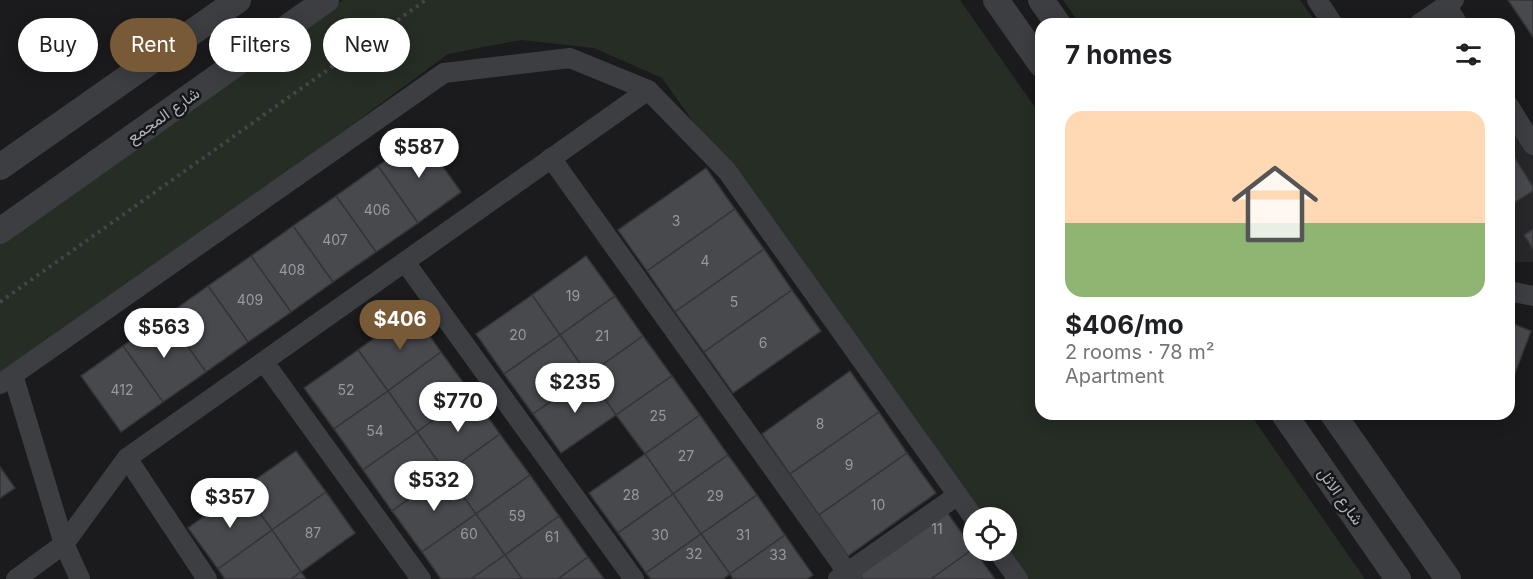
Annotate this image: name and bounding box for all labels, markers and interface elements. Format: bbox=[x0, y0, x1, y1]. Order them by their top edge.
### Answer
chip: Buy bbox=[18, 18, 98, 72]
chip: Rent bbox=[110, 18, 197, 72]
chip: Filters bbox=[209, 18, 311, 72]
chip: New bbox=[323, 18, 410, 72]
icon: filters bbox=[1452, 38, 1485, 71]
text: 7 homes bbox=[1065, 39, 1172, 70]
street label: شارع المجمع bbox=[123, 83, 204, 149]
pin: $587 bbox=[383, 128, 455, 179]
text: $587 bbox=[394, 135, 444, 159]
icon: home bbox=[1221, 150, 1329, 258]
house number: 406 bbox=[364, 201, 390, 218]
house number: 3 bbox=[672, 212, 680, 229]
house number: 407 bbox=[322, 231, 348, 248]
house number: 4 bbox=[700, 252, 710, 269]
house number: 408 bbox=[279, 261, 305, 278]
house number: 19 bbox=[566, 287, 580, 304]
house number: 409 bbox=[237, 291, 263, 308]
house number: 5 bbox=[730, 293, 738, 310]
pin: $406 bbox=[364, 300, 436, 351]
text: $406 bbox=[373, 307, 427, 331]
pin: $563 bbox=[128, 308, 200, 359]
text: $406/mo bbox=[1065, 309, 1184, 340]
text: $563 bbox=[138, 315, 190, 339]
house number: 20 bbox=[509, 326, 527, 343]
house number: 21 bbox=[595, 327, 609, 344]
house number: 6 bbox=[759, 334, 767, 351]
text: 2 rooms · 78 m² bbox=[1065, 340, 1214, 364]
pin: $235 bbox=[539, 363, 611, 414]
text: Apartment bbox=[1065, 364, 1164, 388]
text: $235 bbox=[549, 370, 601, 394]
house number: 412 bbox=[110, 381, 134, 398]
house number: 52 bbox=[337, 381, 355, 398]
pin: $770 bbox=[422, 382, 494, 433]
text: $770 bbox=[433, 389, 483, 413]
house number: 25 bbox=[649, 407, 667, 424]
house number: 8 bbox=[816, 415, 824, 432]
house number: 54 bbox=[366, 422, 384, 439]
house number: 27 bbox=[678, 447, 694, 464]
house number: 9 bbox=[845, 456, 853, 473]
pin: $532 bbox=[398, 461, 470, 512]
street label: شارع الاثل bbox=[1312, 463, 1368, 530]
text: $532 bbox=[408, 468, 460, 492]
pin: $357 bbox=[194, 478, 266, 529]
text: $357 bbox=[205, 485, 255, 509]
house number: 28 bbox=[622, 486, 640, 503]
house number: 29 bbox=[706, 487, 724, 504]
house number: 10 bbox=[871, 496, 885, 513]
house number: 59 bbox=[508, 507, 526, 524]
map controls bbox=[963, 507, 1017, 561]
button: locate bbox=[963, 507, 1017, 561]
house number: 11 bbox=[931, 520, 943, 537]
house number: 87 bbox=[305, 524, 321, 541]
house number: 60 bbox=[460, 525, 478, 542]
house number: 30 bbox=[651, 526, 669, 543]
house number: 31 bbox=[736, 526, 750, 543]
house number: 61 bbox=[545, 528, 559, 545]
house number: 32 bbox=[685, 545, 703, 562]
house number: 33 bbox=[769, 546, 787, 563]

